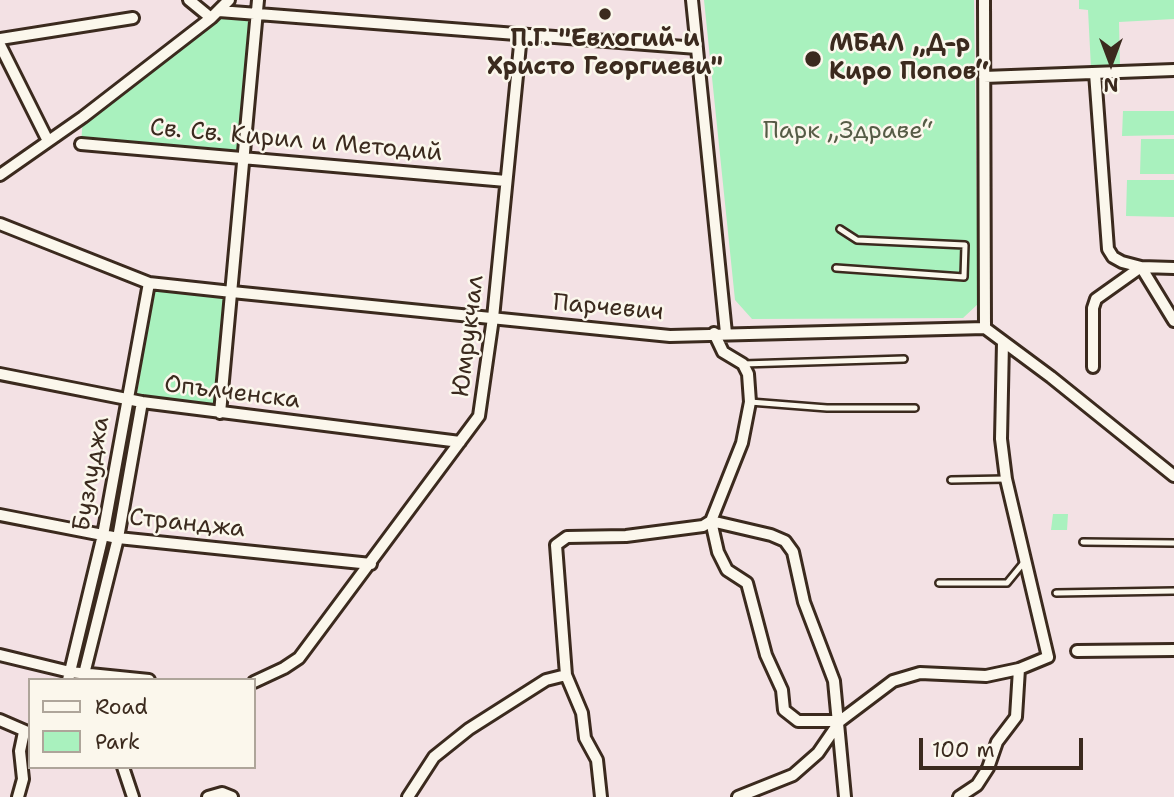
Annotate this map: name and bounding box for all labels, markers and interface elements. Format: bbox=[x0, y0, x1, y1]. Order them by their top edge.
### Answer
marker: П.Г. "Евлогий и Христо Георгиеви" bbox=[597, 6, 613, 22]
place label: П.Г. "Евлогий и Христо Георгиеви" bbox=[487, 26, 723, 82]
north arrow bbox=[1076, 28, 1146, 98]
place label: МБАЛ „Д-р Киро Попов“ bbox=[829, 31, 988, 87]
marker: МБАЛ „Д-р Киро Попов“ bbox=[803, 49, 823, 69]
text: N bbox=[1103, 72, 1119, 97]
street label: Св. Св. Кирил и Методий bbox=[149, 114, 443, 168]
park label: Парк „Здраве“ bbox=[763, 118, 933, 146]
street label: Юмрукчал bbox=[447, 274, 491, 398]
street label: Парчевич bbox=[552, 289, 664, 327]
street label: Опълченска bbox=[162, 370, 302, 416]
street label: Бузлуджа bbox=[68, 414, 116, 534]
street label: Странджа bbox=[128, 504, 246, 544]
legend bbox=[28, 678, 256, 769]
text: Road bbox=[95, 693, 148, 721]
scale bar bbox=[922, 724, 1086, 768]
text: Park bbox=[95, 728, 140, 756]
text: 100 m bbox=[932, 736, 995, 764]

